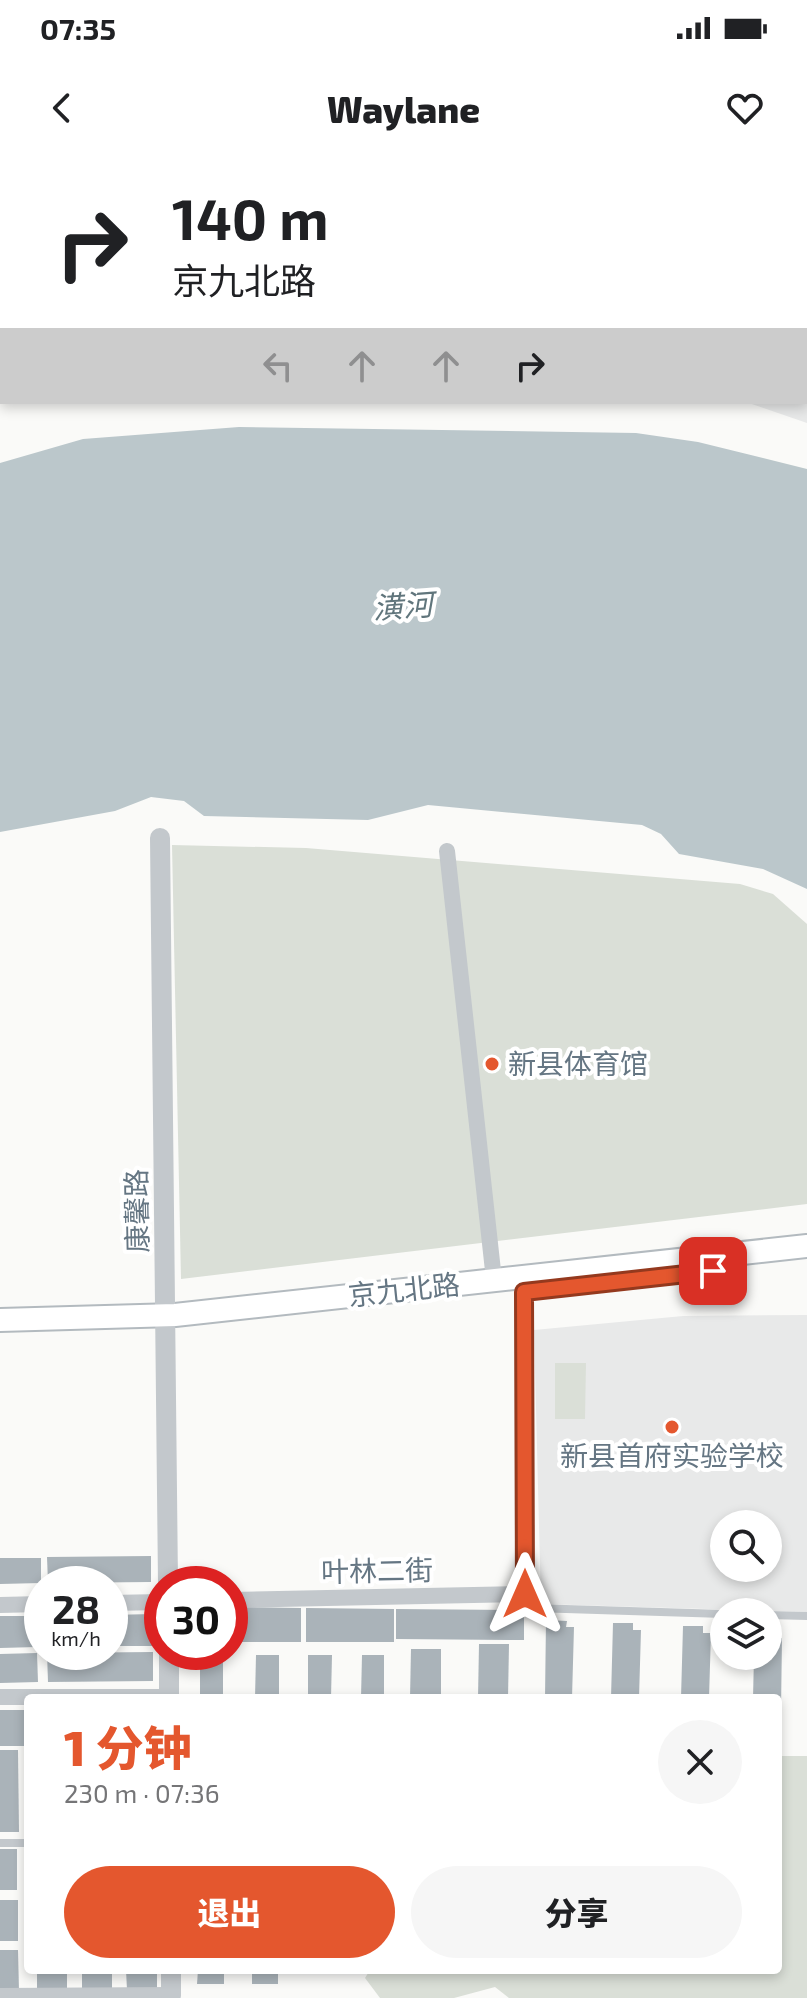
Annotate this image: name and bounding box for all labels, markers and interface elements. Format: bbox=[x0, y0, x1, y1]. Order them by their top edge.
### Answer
text: 07:35 bbox=[40, 10, 116, 46]
icon: back bbox=[40, 86, 84, 130]
icon: heart bbox=[723, 86, 767, 130]
text: Waylane bbox=[327, 87, 480, 130]
text: 140 m bbox=[172, 184, 329, 251]
icon: right bbox=[40, 192, 144, 296]
text: 京九北路 bbox=[172, 258, 316, 301]
icon: left bbox=[256, 344, 300, 388]
icon: ahead bbox=[340, 344, 384, 388]
icon: ahead bbox=[424, 344, 468, 388]
icon: right bbox=[508, 344, 552, 388]
water label: 潢河 bbox=[372, 585, 439, 625]
place label: 新县体育馆 bbox=[508, 1046, 648, 1080]
marker: 新县体育馆 bbox=[483, 1055, 501, 1073]
street label: 康馨路 bbox=[118, 1169, 154, 1253]
pin bbox=[679, 1237, 747, 1305]
icon: arrive bbox=[691, 1249, 735, 1293]
street label: 京九北路 bbox=[346, 1266, 461, 1312]
marker: 新县首府实验学校 bbox=[663, 1418, 681, 1436]
place label: 新县首府实验学校 bbox=[560, 1438, 784, 1472]
map controls bbox=[710, 1510, 782, 1670]
button: search bbox=[710, 1510, 782, 1582]
street label: 叶林二街 bbox=[321, 1552, 433, 1588]
position arrow bbox=[483, 1552, 567, 1636]
speed limit sign: 30 bbox=[144, 1566, 248, 1670]
text: 28 bbox=[52, 1584, 100, 1632]
button: layers bbox=[710, 1598, 782, 1670]
text: km/h bbox=[51, 1626, 101, 1650]
text: 1 分钟 bbox=[64, 1718, 192, 1776]
button: close bbox=[658, 1720, 742, 1804]
text: 230 m · 07:36 bbox=[64, 1777, 220, 1808]
button: 退出 bbox=[64, 1866, 395, 1958]
button: 分享 bbox=[411, 1866, 742, 1958]

